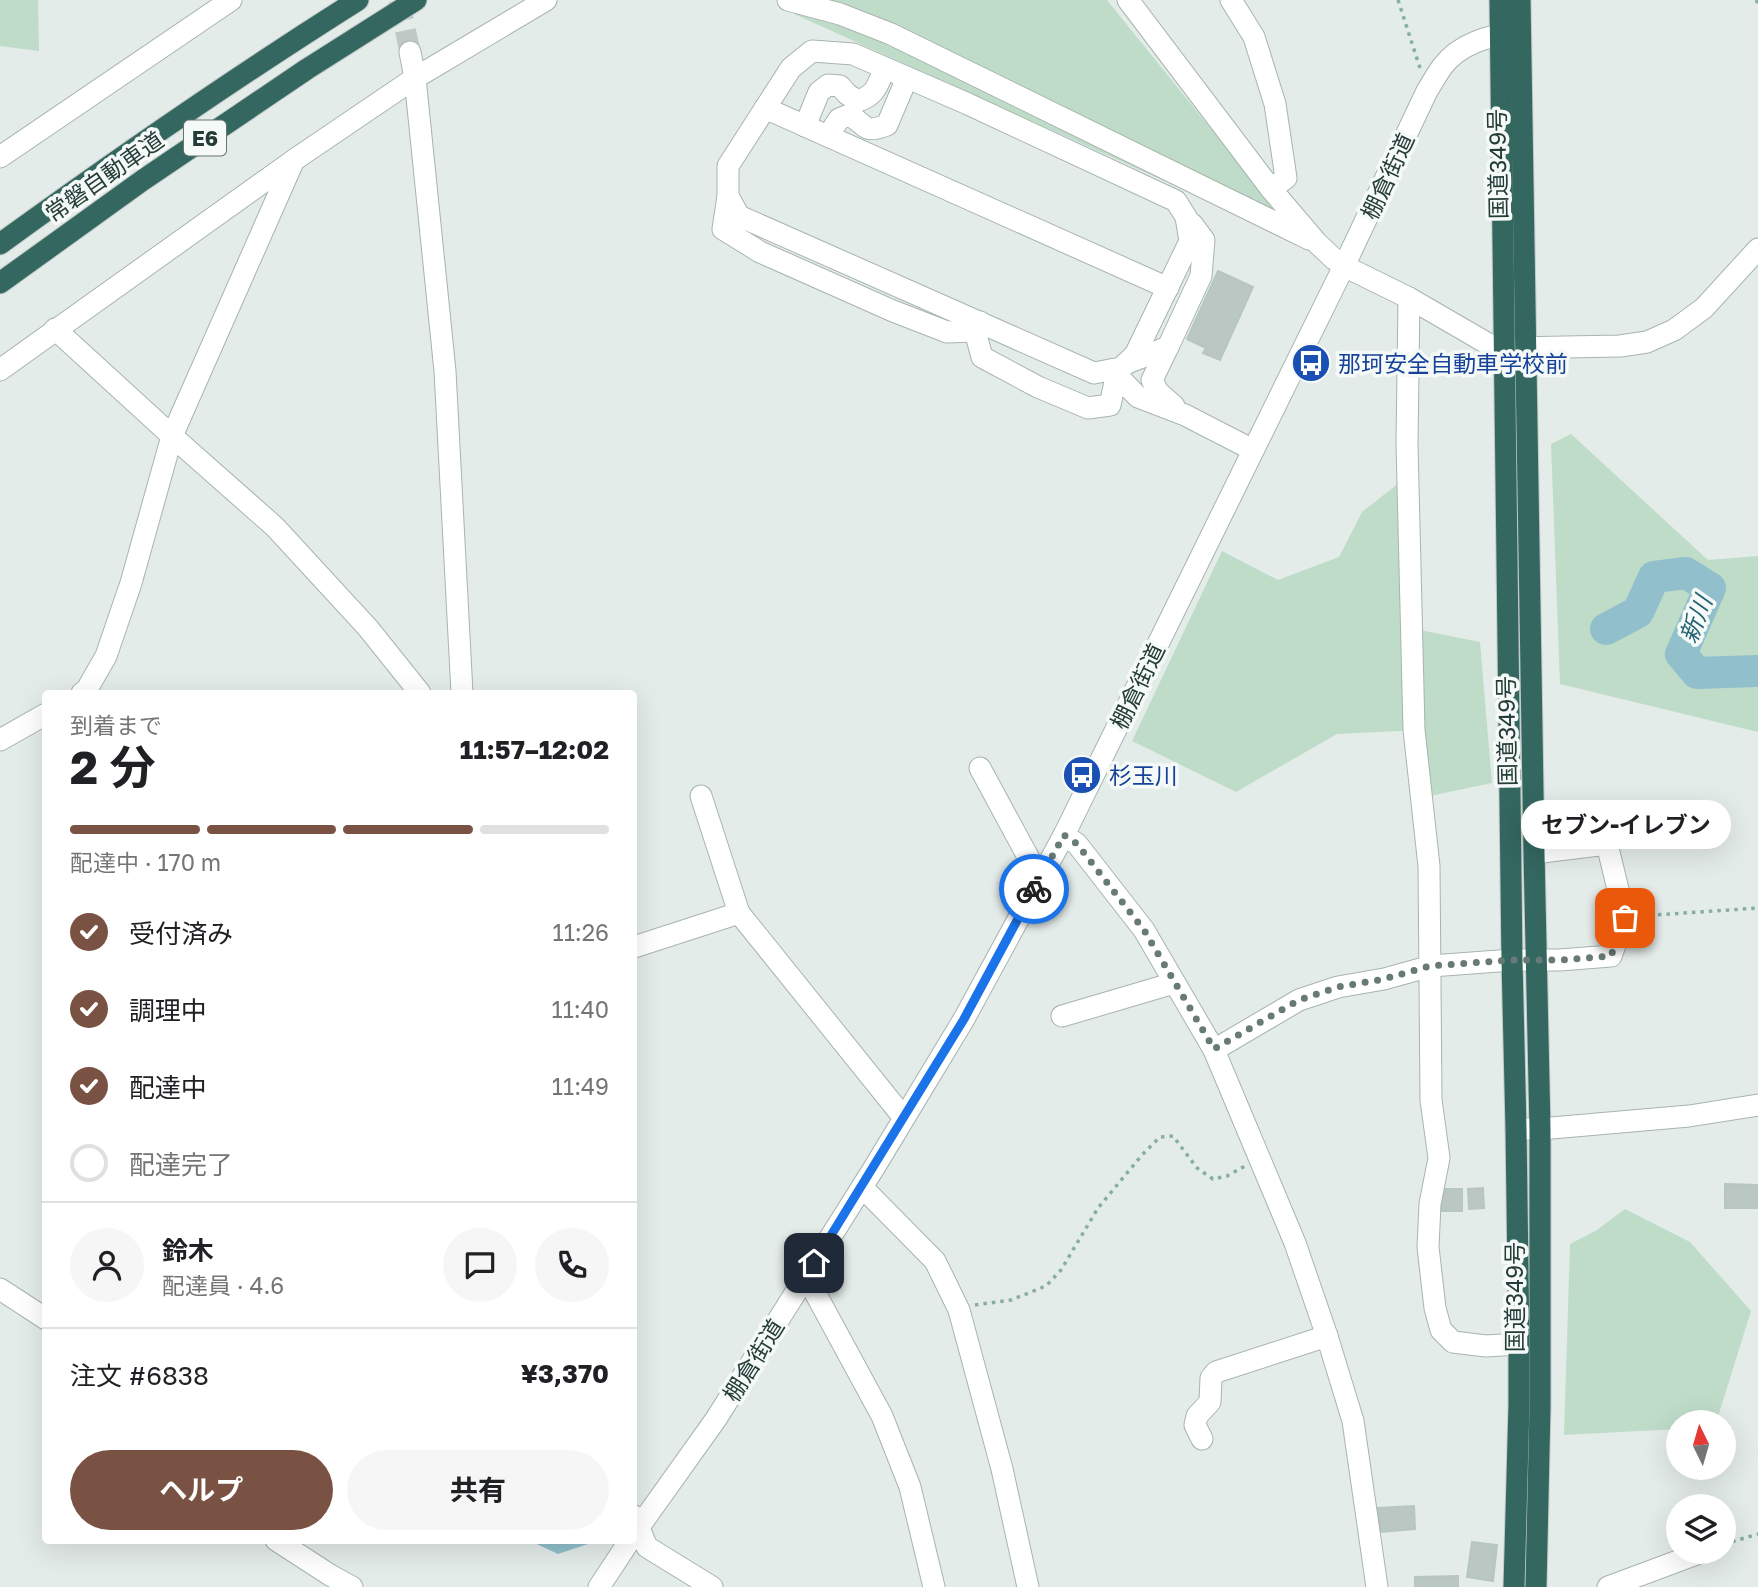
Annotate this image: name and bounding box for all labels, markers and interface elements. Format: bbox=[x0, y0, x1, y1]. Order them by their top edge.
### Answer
street label: 国道349号 bbox=[1482, 109, 1512, 219]
road number: E6 bbox=[184, 120, 226, 156]
street label: 常磐自動車道 bbox=[39, 125, 169, 227]
street label: 棚倉街道 bbox=[1355, 128, 1419, 224]
bus stop icon: 那珂安全自動車学校前 bbox=[1290, 342, 1332, 384]
place label: 那珂安全自動車学校前 bbox=[1338, 349, 1568, 377]
water label: 新川 bbox=[1673, 589, 1718, 647]
street label: 棚倉街道 bbox=[1104, 639, 1170, 733]
street label: 国道349号 bbox=[1491, 676, 1521, 786]
text: 到着まで bbox=[70, 711, 162, 739]
text: 11:57–12:02 bbox=[460, 734, 609, 765]
text: 2 分 bbox=[70, 739, 156, 794]
bus stop icon: 杉玉川 bbox=[1061, 754, 1103, 796]
place label: 杉玉川 bbox=[1109, 761, 1178, 789]
callout: セブン-イレブン bbox=[1520, 799, 1730, 848]
text: セブン-イレブン bbox=[1541, 810, 1711, 838]
text: 配達中 · 170 m bbox=[70, 848, 221, 876]
courier bbox=[999, 854, 1069, 924]
icon: bike bbox=[1015, 870, 1053, 908]
pin bbox=[1595, 888, 1655, 948]
icon: bag bbox=[1606, 899, 1644, 937]
icon: check bbox=[70, 913, 108, 951]
text: 受付済み bbox=[129, 918, 233, 949]
text: 11:26 bbox=[553, 918, 609, 946]
icon: check bbox=[70, 990, 108, 1028]
text: 調理中 bbox=[129, 995, 207, 1026]
text: 11:40 bbox=[552, 995, 609, 1023]
icon: check bbox=[70, 1067, 108, 1105]
text: 配達中 bbox=[129, 1072, 207, 1103]
text: 11:49 bbox=[552, 1072, 609, 1100]
text: 配達完了 bbox=[129, 1149, 233, 1180]
button: person bbox=[70, 1228, 144, 1302]
button: chat bbox=[443, 1228, 517, 1302]
button: phone bbox=[535, 1228, 609, 1302]
pin bbox=[784, 1233, 844, 1293]
text: 鈴木 bbox=[162, 1235, 214, 1266]
street label: 国道349号 bbox=[1500, 1242, 1528, 1352]
icon: home bbox=[795, 1244, 833, 1282]
text: 配達員 · 4.6 bbox=[162, 1271, 284, 1299]
street label: 棚倉街道 bbox=[717, 1314, 789, 1406]
text: ¥3,370 bbox=[521, 1358, 609, 1389]
text: 注文 #6838 bbox=[70, 1360, 209, 1391]
north arrow bbox=[1666, 1410, 1736, 1480]
map controls bbox=[1666, 1410, 1736, 1564]
button: ヘルプ bbox=[70, 1450, 333, 1530]
button: 共有 bbox=[347, 1450, 609, 1530]
button: layers bbox=[1666, 1494, 1736, 1564]

